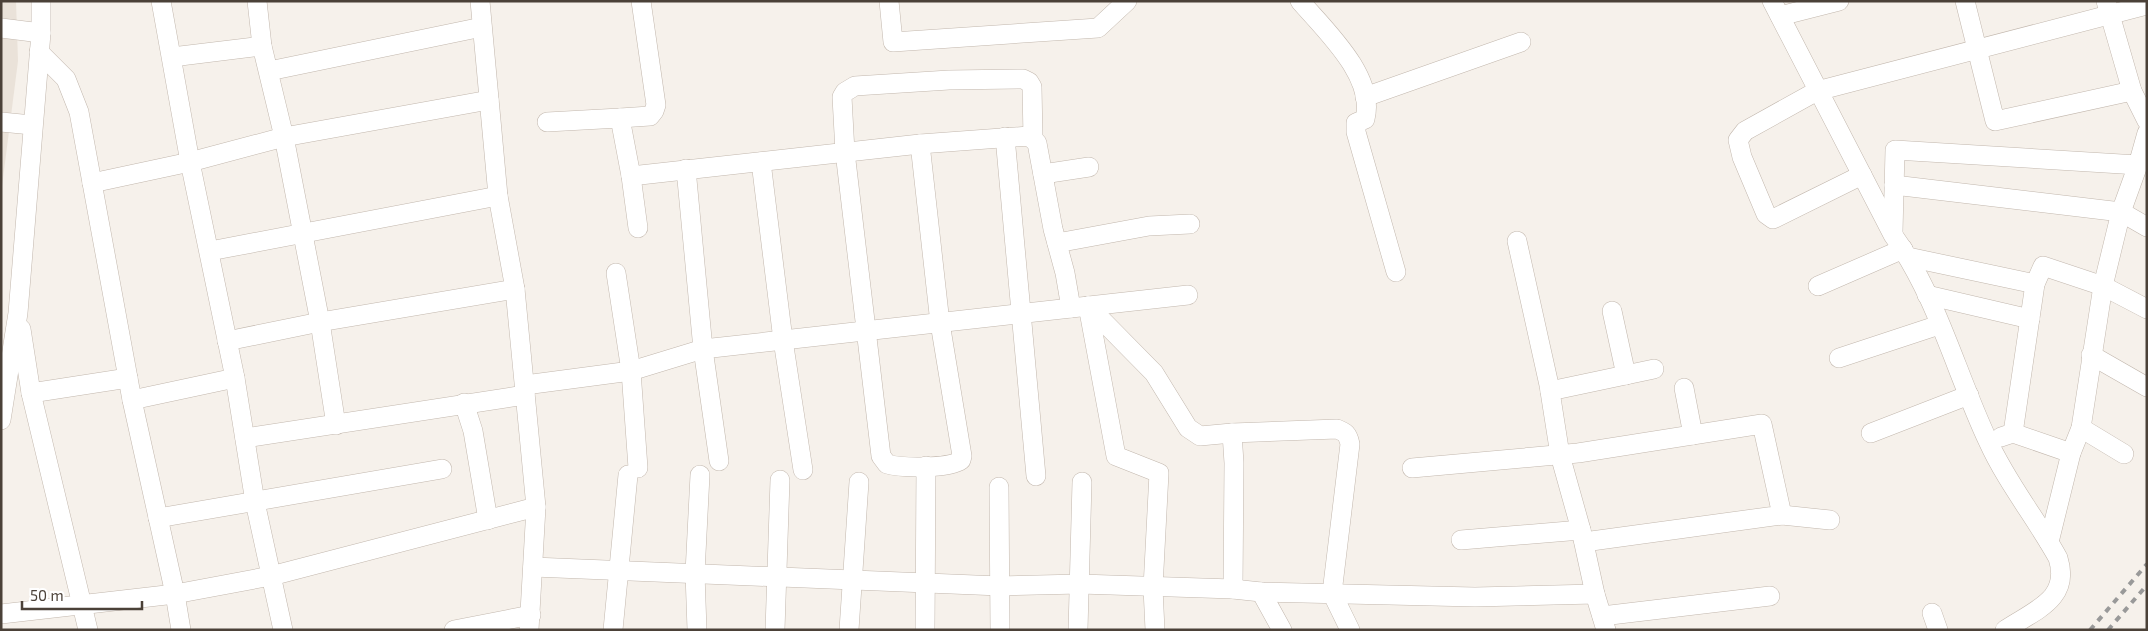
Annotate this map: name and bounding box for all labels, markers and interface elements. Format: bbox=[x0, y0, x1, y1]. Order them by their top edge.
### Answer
scale bar bbox=[22, 578, 142, 610]
text: 50 m bbox=[30, 586, 64, 604]

